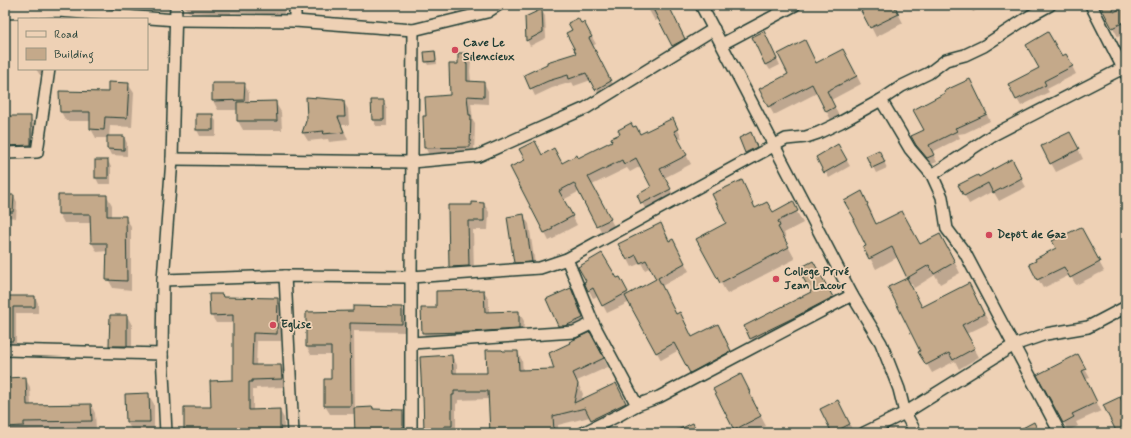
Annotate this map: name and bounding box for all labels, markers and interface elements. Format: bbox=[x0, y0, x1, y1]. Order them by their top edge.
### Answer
legend bbox=[18, 18, 148, 70]
text: Road bbox=[54, 27, 78, 43]
place label: Cave Le Silencieux bbox=[463, 35, 516, 65]
marker: Cave Le Silencieux bbox=[450, 45, 460, 55]
text: Building bbox=[54, 47, 94, 64]
place label: Depôt de Gaz bbox=[997, 227, 1067, 243]
marker: Depôt de Gaz bbox=[984, 230, 994, 240]
place label: College Privé Jean Lacour bbox=[784, 264, 850, 294]
marker: College Privé Jean Lacour bbox=[771, 274, 781, 284]
place label: Eglise bbox=[281, 317, 312, 333]
marker: Eglise bbox=[268, 320, 278, 330]

